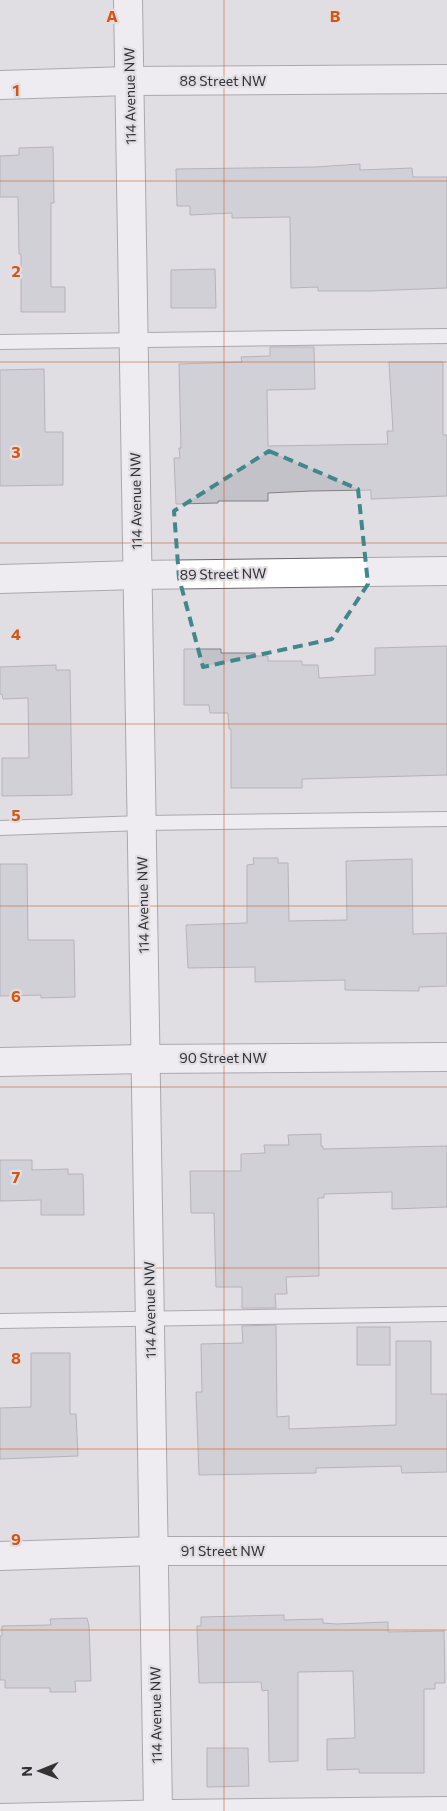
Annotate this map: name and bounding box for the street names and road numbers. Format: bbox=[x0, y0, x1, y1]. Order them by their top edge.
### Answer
street label: 114 Avenue NW bbox=[120, 47, 139, 145]
street label: 88 Street NW bbox=[180, 72, 266, 89]
street label: 114 Avenue NW bbox=[126, 452, 145, 550]
street label: 89 Street NW bbox=[179, 564, 267, 583]
street label: 114 Avenue NW bbox=[133, 856, 152, 954]
street label: 90 Street NW bbox=[179, 1049, 267, 1066]
street label: 114 Avenue NW bbox=[140, 1261, 159, 1359]
street label: 91 Street NW bbox=[181, 1542, 265, 1559]
street label: 114 Avenue NW bbox=[146, 1666, 165, 1764]

